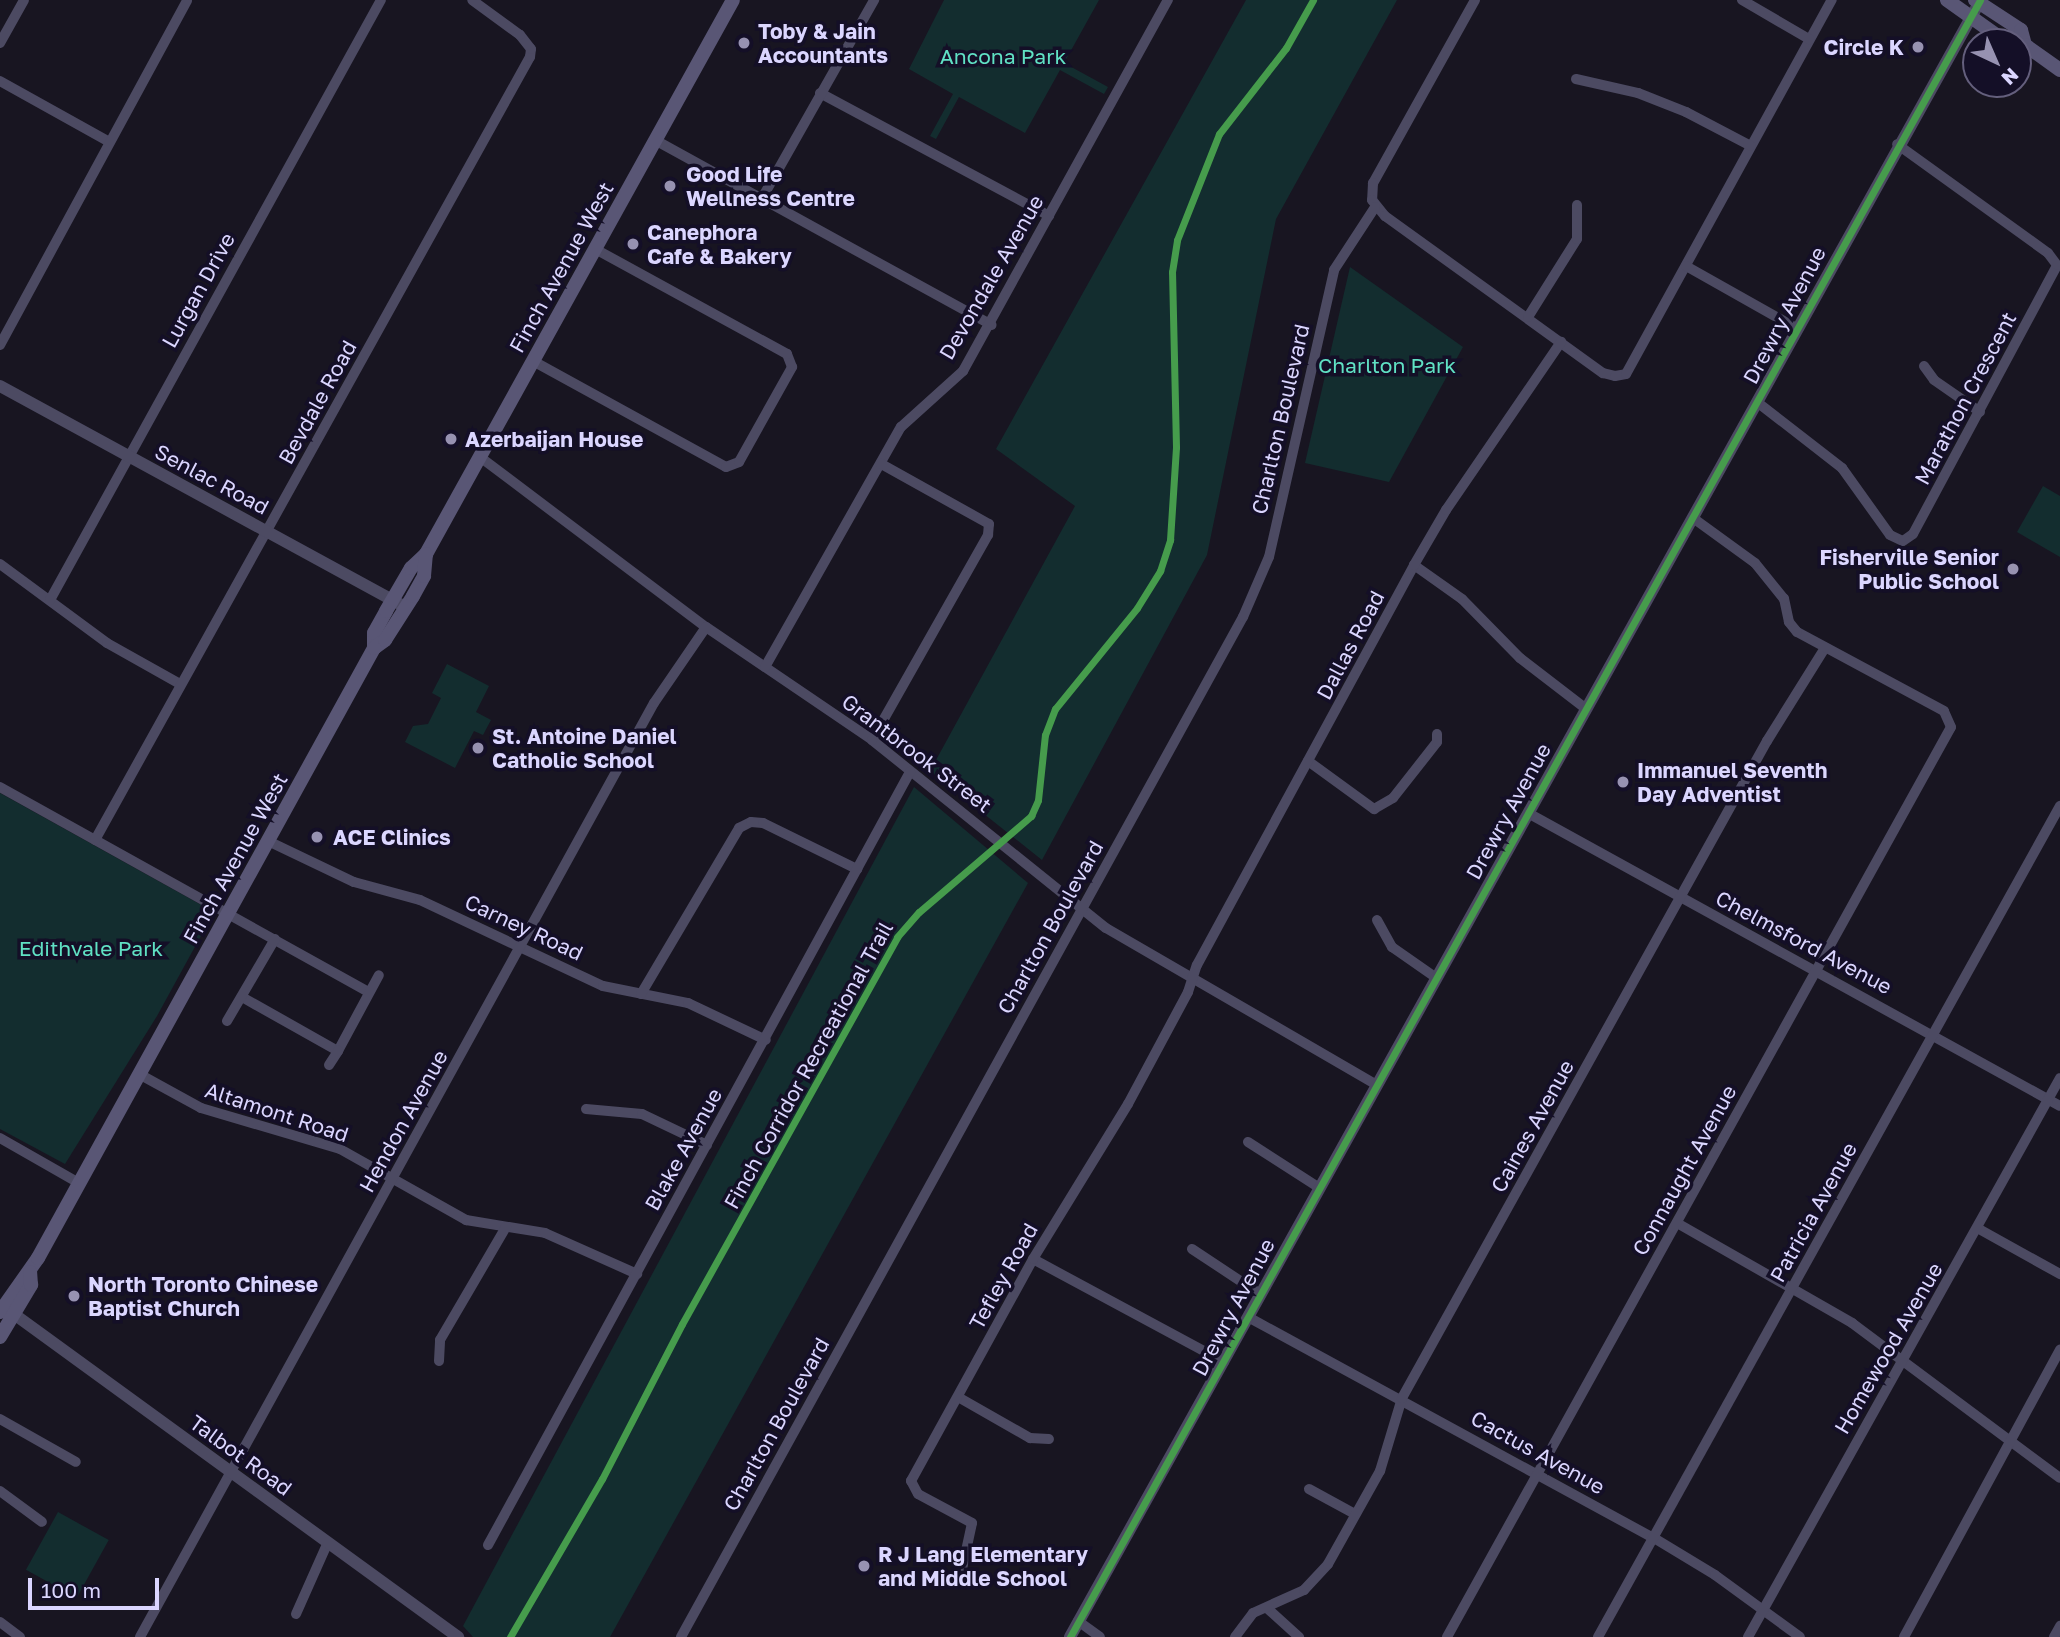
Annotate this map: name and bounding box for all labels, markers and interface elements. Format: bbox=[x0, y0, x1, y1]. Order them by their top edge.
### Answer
place label: Toby & Jain Accountants bbox=[758, 18, 888, 68]
north arrow bbox=[1962, 28, 2032, 98]
place label: Circle K bbox=[1824, 34, 1904, 60]
marker: Toby & Jain Accountants bbox=[736, 35, 752, 51]
marker: Circle K bbox=[1910, 39, 1926, 55]
park label: Ancona Park bbox=[940, 43, 1066, 69]
text: N bbox=[1997, 64, 2024, 90]
place label: Good Life Wellness Centre bbox=[686, 161, 855, 211]
marker: Good Life Wellness Centre bbox=[660, 176, 680, 196]
street label: Finch Avenue West bbox=[504, 177, 618, 357]
street label: Devondale Avenue bbox=[934, 190, 1048, 364]
place label: Canephora Cafe & Bakery bbox=[647, 219, 792, 269]
street label: Lurgan Drive bbox=[156, 228, 240, 352]
marker: Canephora Cafe & Bakery bbox=[625, 236, 641, 252]
street label: Drewry Avenue bbox=[1737, 242, 1831, 388]
street label: Marathon Crescent bbox=[1909, 307, 2021, 489]
street label: Charlton Boulevard bbox=[1246, 322, 1314, 516]
street label: Bevdale Road bbox=[273, 336, 361, 468]
park label: Charlton Park bbox=[1318, 352, 1456, 378]
place label: Azerbaijan House bbox=[465, 426, 643, 452]
marker: Azerbaijan House bbox=[443, 431, 459, 447]
street label: Senlac Road bbox=[151, 438, 273, 520]
place label: Fisherville Senior Public School bbox=[1820, 544, 1999, 594]
marker: Fisherville Senior Public School bbox=[2005, 561, 2021, 577]
street label: Dallas Road bbox=[1311, 586, 1389, 704]
street label: Grantbrook Street bbox=[837, 688, 997, 818]
place label: St. Antoine Daniel Catholic School bbox=[492, 723, 677, 773]
street label: Drewry Avenue bbox=[1460, 739, 1556, 883]
marker: St. Antoine Daniel Catholic School bbox=[470, 740, 486, 756]
place label: Immanuel Seventh Day Adventist bbox=[1637, 757, 1827, 807]
street label: Finch Avenue West bbox=[178, 768, 292, 948]
marker: Immanuel Seventh Day Adventist bbox=[1615, 774, 1631, 790]
place label: ACE Clinics bbox=[333, 824, 451, 850]
marker: ACE Clinics bbox=[307, 827, 327, 847]
street label: Charlton Boulevard bbox=[992, 836, 1108, 1018]
street label: Chelmsford Avenue bbox=[1711, 885, 1897, 999]
street label: Carney Road bbox=[461, 889, 587, 965]
street label: Finch Corridor Recreational Trail bbox=[718, 917, 898, 1213]
park label: Edithvale Park bbox=[19, 935, 163, 961]
street label: Hendon Avenue bbox=[353, 1045, 453, 1197]
street label: Caines Avenue bbox=[1485, 1055, 1579, 1197]
street label: Altamont Road bbox=[202, 1077, 352, 1147]
street label: Connaught Avenue bbox=[1627, 1081, 1741, 1259]
street label: Blake Avenue bbox=[639, 1084, 727, 1214]
street label: Patricia Avenue bbox=[1764, 1138, 1862, 1286]
street label: Tefley Road bbox=[963, 1219, 1043, 1333]
street label: Drewry Avenue bbox=[1186, 1234, 1280, 1380]
street label: Homewood Avenue bbox=[1829, 1258, 1947, 1438]
place label: North Toronto Chinese Baptist Church bbox=[88, 1271, 318, 1321]
marker: North Toronto Chinese Baptist Church bbox=[66, 1288, 82, 1304]
street label: Charlton Boulevard bbox=[718, 1333, 834, 1515]
street label: Cactus Avenue bbox=[1467, 1405, 1609, 1499]
street label: Talbot Road bbox=[185, 1409, 297, 1501]
place label: R J Lang Elementary and Middle School bbox=[878, 1541, 1088, 1591]
marker: R J Lang Elementary and Middle School bbox=[856, 1558, 872, 1574]
scale bar bbox=[32, 1564, 163, 1608]
text: 100 m bbox=[41, 1577, 101, 1603]

